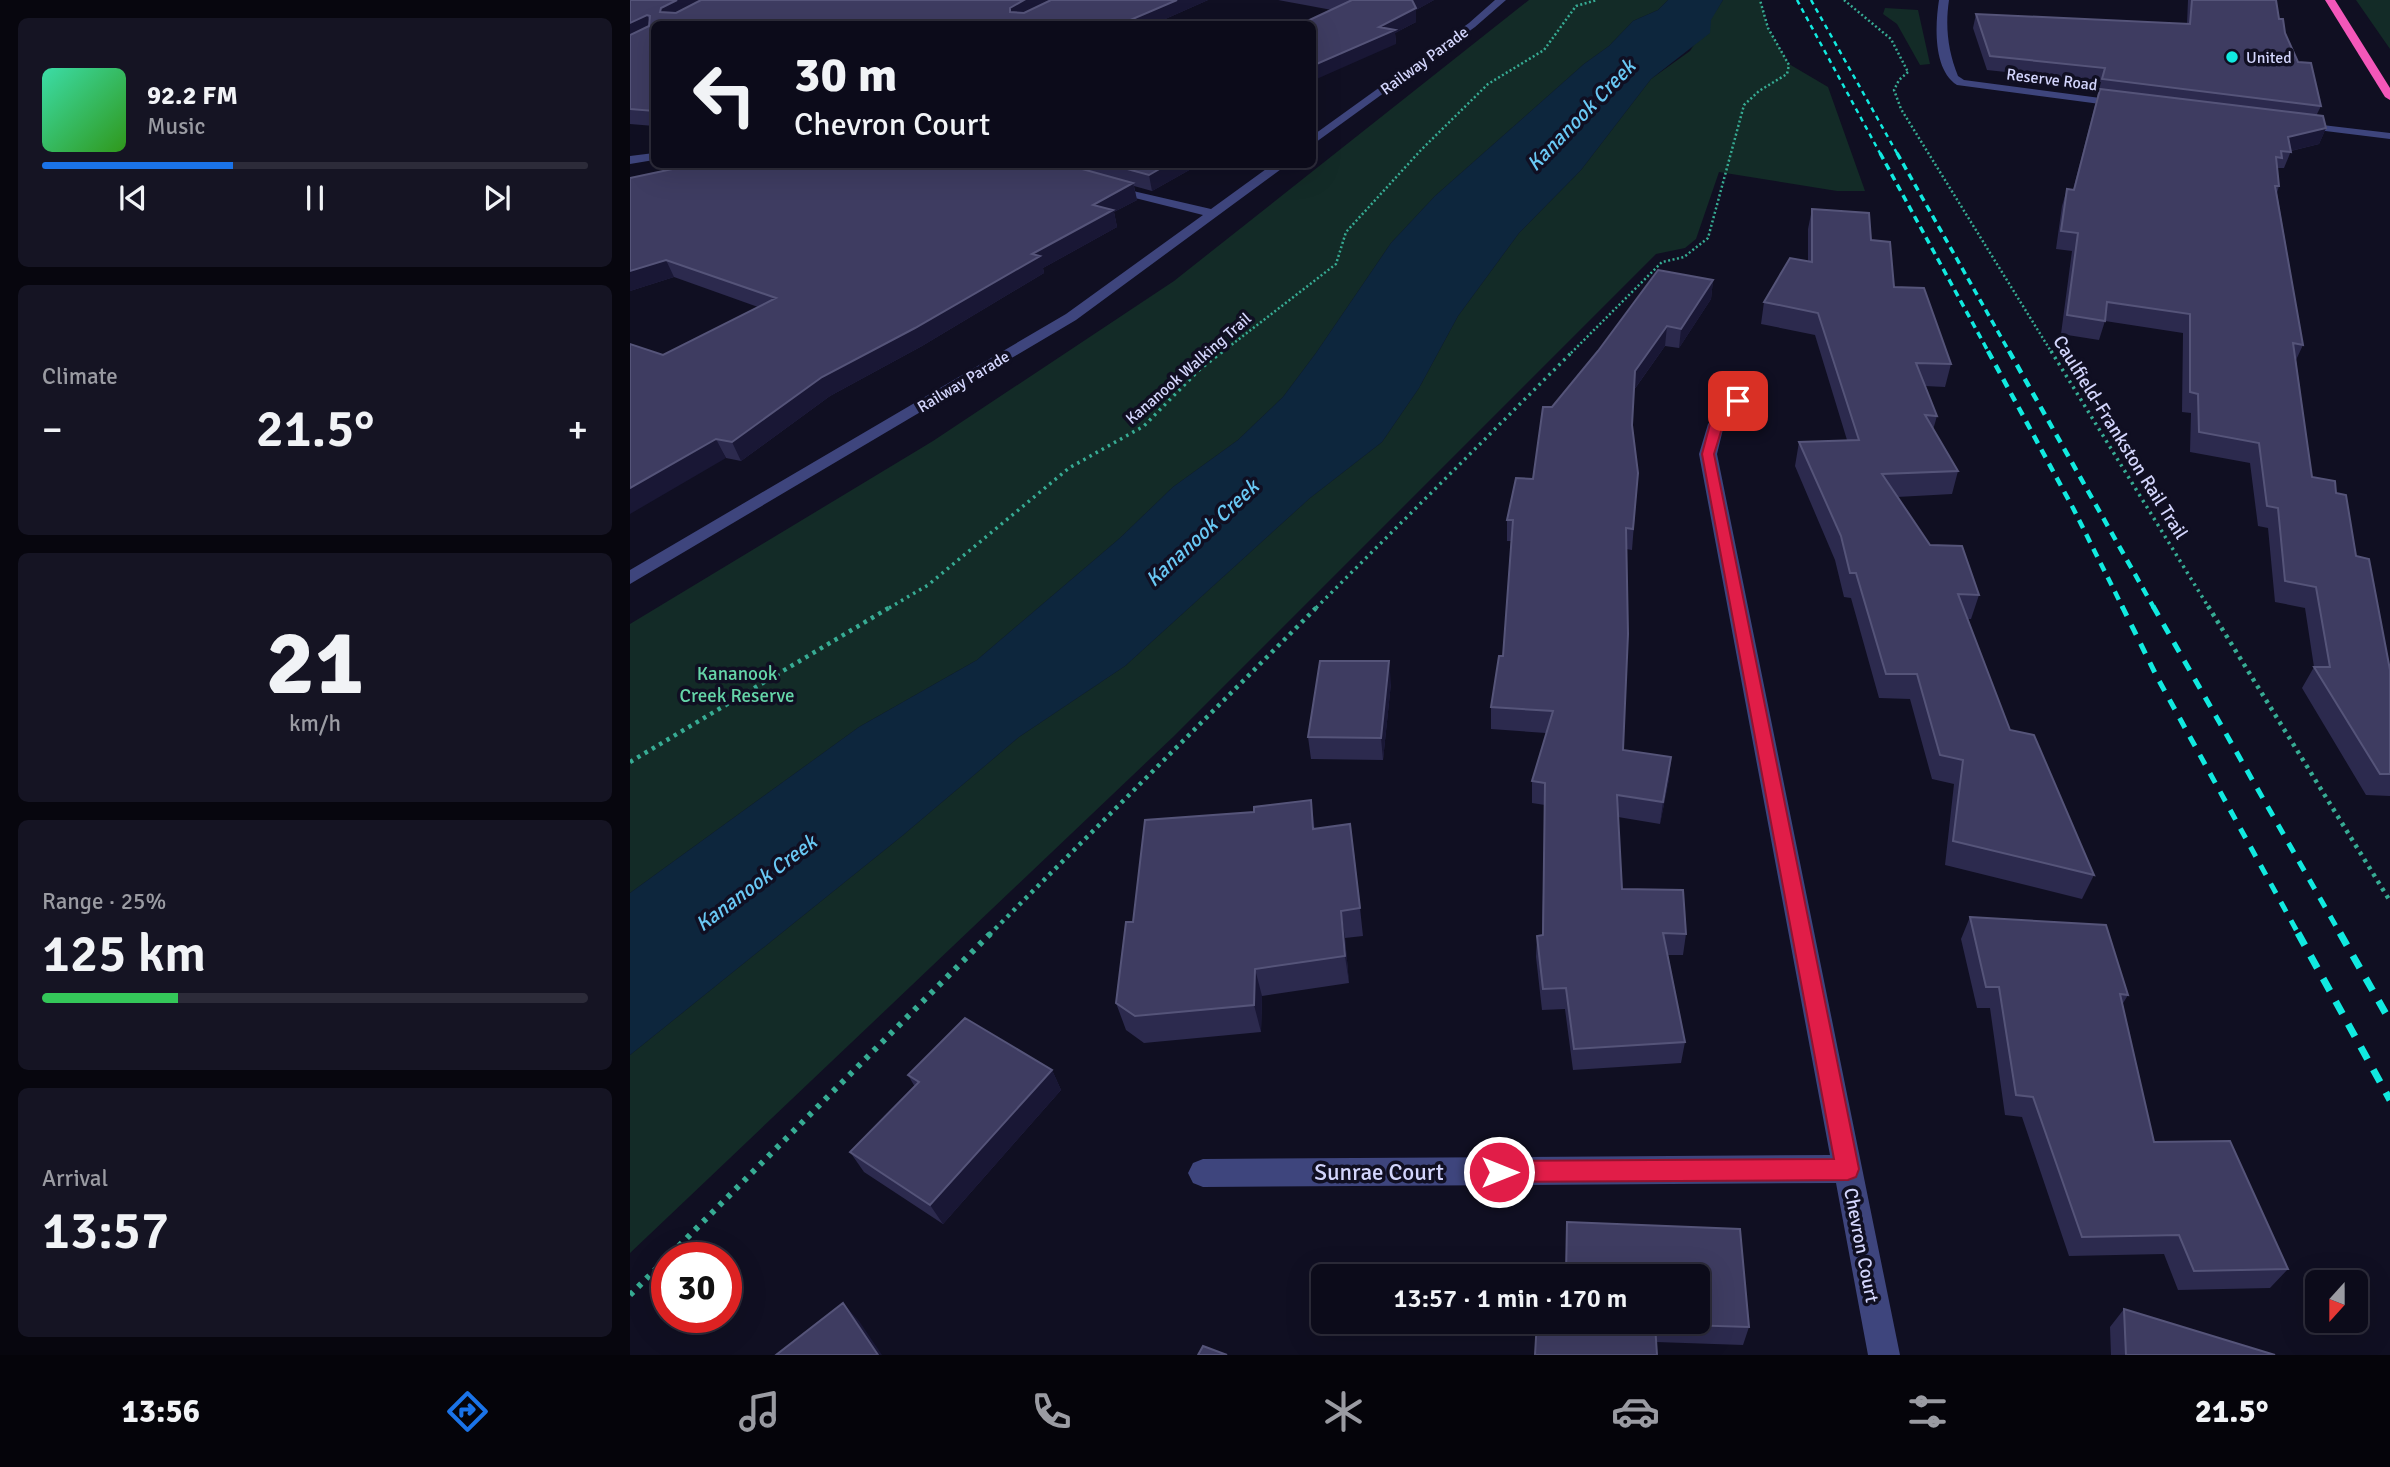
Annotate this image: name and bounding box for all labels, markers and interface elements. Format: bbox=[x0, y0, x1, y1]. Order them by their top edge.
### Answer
street label: Railway Parade bbox=[1377, 22, 1473, 99]
text: 30 m bbox=[794, 45, 897, 105]
place label: United bbox=[2246, 48, 2292, 68]
icon: left bbox=[679, 49, 770, 140]
marker: United bbox=[2224, 49, 2240, 65]
water label: Kananook Creek bbox=[1521, 52, 1643, 176]
street label: Reserve Road bbox=[2005, 64, 2099, 96]
text: 92.2 FM bbox=[147, 80, 238, 112]
text: Chevron Court bbox=[794, 105, 990, 144]
text: Music bbox=[147, 112, 205, 141]
icon: previous bbox=[114, 179, 152, 217]
icon: pause bbox=[296, 179, 334, 217]
icon: next bbox=[478, 179, 516, 217]
street label: Kananook Walking Trail bbox=[1122, 308, 1256, 429]
street label: Caulfield-Frankston Rail Trail bbox=[2047, 331, 2193, 544]
street label: Railway Parade bbox=[914, 346, 1013, 417]
text: Climate bbox=[42, 362, 118, 391]
pin bbox=[1708, 371, 1768, 431]
icon: arrive bbox=[1719, 382, 1757, 420]
text: 21.5° bbox=[256, 397, 374, 461]
text: − bbox=[42, 406, 63, 453]
text: + bbox=[567, 406, 588, 453]
water label: Kananook Creek bbox=[1140, 472, 1266, 592]
text: 21 bbox=[266, 607, 364, 720]
park label: Kananook Creek Reserve bbox=[680, 662, 794, 708]
text: km/h bbox=[289, 709, 341, 738]
water label: Kananook Creek bbox=[690, 827, 824, 937]
text: Range · 25% bbox=[42, 887, 166, 916]
text: 125 km bbox=[42, 922, 206, 986]
position arrow bbox=[1462, 1135, 1536, 1209]
street label: Sunrae Court bbox=[1314, 1158, 1444, 1187]
text: Arrival bbox=[42, 1164, 108, 1193]
street label: Chevron Court bbox=[1838, 1186, 1884, 1305]
text: 13:57 bbox=[42, 1199, 169, 1263]
speed limit sign: 30 bbox=[651, 1242, 742, 1333]
north arrow bbox=[2305, 1270, 2368, 1334]
map controls bbox=[2305, 1270, 2368, 1333]
text: 13:57 · 1 min · 170 m bbox=[1394, 1283, 1627, 1315]
icon: directions bbox=[443, 1387, 492, 1436]
icon: music bbox=[735, 1387, 784, 1436]
icon: phone bbox=[1027, 1387, 1076, 1436]
icon: climate bbox=[1319, 1387, 1368, 1436]
icon: car bbox=[1611, 1387, 1660, 1436]
icon: filters bbox=[1903, 1387, 1952, 1436]
text: 13:56 bbox=[121, 1392, 200, 1431]
text: 21.5° bbox=[2195, 1392, 2269, 1431]

